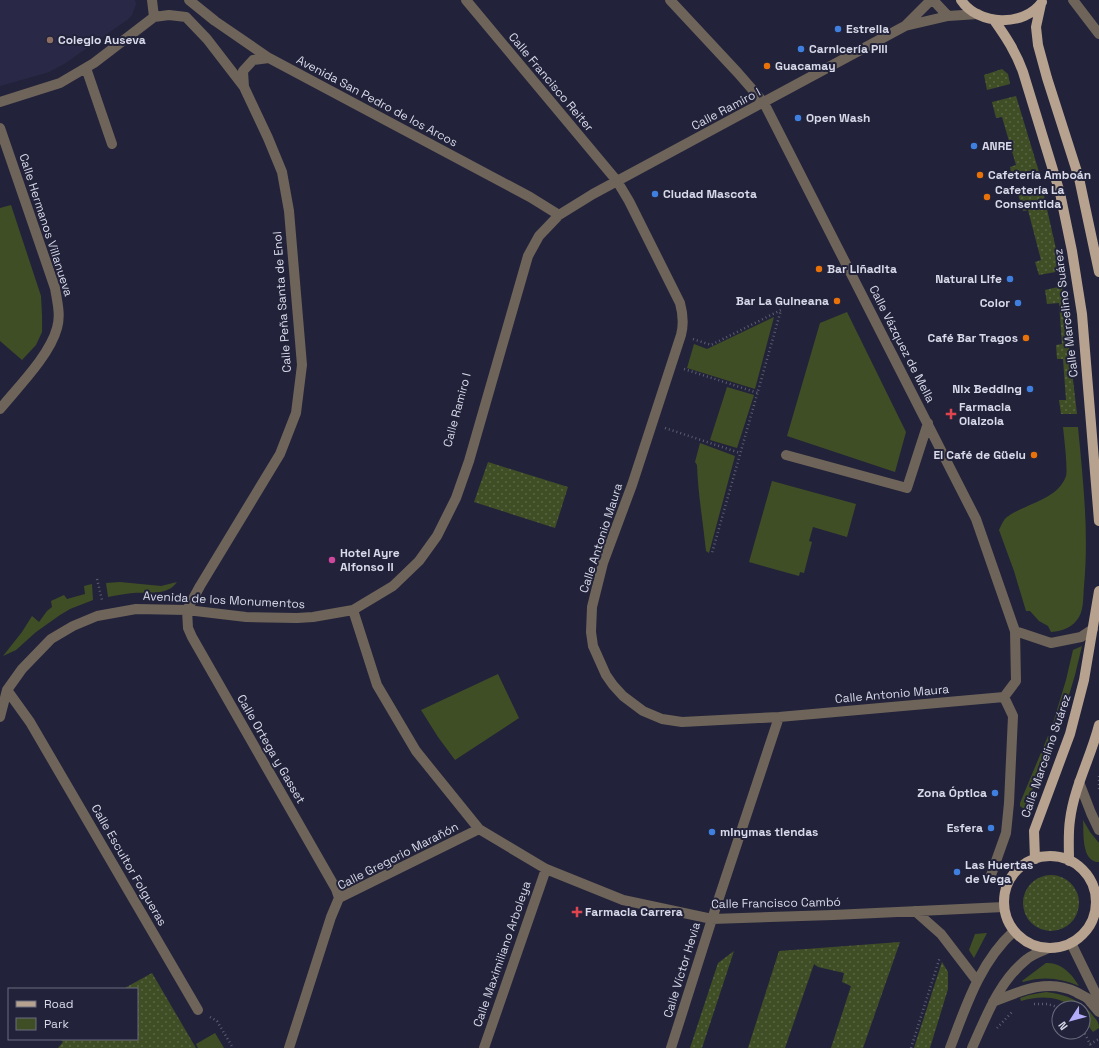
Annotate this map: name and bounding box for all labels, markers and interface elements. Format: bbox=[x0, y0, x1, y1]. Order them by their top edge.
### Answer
place label: Estrella bbox=[846, 21, 889, 37]
marker: Estrella bbox=[833, 24, 843, 34]
street label: Calle Francisco Reiter bbox=[505, 29, 597, 135]
place label: Colegio Auseva bbox=[58, 32, 146, 48]
marker: Colegio Auseva bbox=[45, 35, 55, 45]
place label: Carnicería Pili bbox=[809, 41, 888, 57]
marker: Carnicería Pili bbox=[796, 44, 806, 54]
street label: Avenida San Pedro de los Arcos bbox=[294, 52, 460, 150]
place label: Guacamay bbox=[775, 58, 836, 74]
marker: Guacamay bbox=[762, 61, 772, 71]
street label: Calle Ramiro I bbox=[689, 84, 763, 134]
place label: Open Wash bbox=[806, 110, 870, 126]
marker: Open Wash bbox=[793, 113, 803, 123]
place label: ANRE bbox=[982, 138, 1012, 154]
marker: ANRE bbox=[969, 141, 979, 151]
street label: Calle Hermanos Villanueva bbox=[15, 152, 77, 299]
place label: Cafetería Amboán bbox=[988, 167, 1091, 183]
marker: Cafetería Amboán bbox=[975, 170, 985, 180]
place label: Cafetería La Consentida bbox=[995, 182, 1065, 212]
place label: Ciudad Mascota bbox=[663, 186, 757, 202]
marker: Ciudad Mascota bbox=[650, 189, 660, 199]
marker: Cafetería La Consentida bbox=[982, 192, 992, 202]
street label: Calle Peña Santa de Enol bbox=[269, 231, 295, 373]
street label: Calle Marcelino Suárez bbox=[1050, 248, 1082, 378]
place label: Bar Liñadita bbox=[827, 261, 897, 277]
marker: Bar Liñadita bbox=[814, 264, 824, 274]
place label: Natural Life bbox=[935, 271, 1002, 287]
marker: Natural Life bbox=[1005, 274, 1015, 284]
street label: Calle Vázquez de Mella bbox=[865, 282, 939, 406]
place label: Bar La Guineana bbox=[736, 293, 829, 309]
place label: Color bbox=[980, 295, 1010, 311]
marker: Bar La Guineana bbox=[832, 296, 842, 306]
marker: Color bbox=[1013, 298, 1023, 308]
place label: Café Bar Tragos bbox=[927, 330, 1018, 346]
marker: Café Bar Tragos bbox=[1021, 333, 1031, 343]
street label: Calle Ramiro I bbox=[439, 371, 475, 449]
place label: Nix Bedding bbox=[952, 381, 1022, 397]
marker: Nix Bedding bbox=[1025, 384, 1035, 394]
place label: Farmacia Olaizola bbox=[959, 399, 1011, 429]
marker: Farmacia Olaizola bbox=[946, 409, 956, 419]
place label: El Café de Güelu bbox=[933, 447, 1026, 463]
marker: El Café de Güelu bbox=[1029, 450, 1039, 460]
street label: Calle Antonio Maura bbox=[576, 481, 626, 595]
place label: Hotel Ayre Alfonso II bbox=[340, 545, 400, 575]
marker: Hotel Ayre Alfonso II bbox=[327, 555, 337, 565]
street label: Avenida de los Monumentos bbox=[142, 588, 306, 612]
street label: Calle Antonio Maura bbox=[834, 681, 950, 707]
street label: Calle Ortega y Gasset bbox=[233, 691, 309, 807]
street label: Calle Marcelino Suárez bbox=[1017, 692, 1075, 820]
place label: Zona Óptica bbox=[917, 785, 987, 801]
marker: Zona Óptica bbox=[990, 788, 1000, 798]
street label: Calle Escultor Folgueras bbox=[88, 801, 170, 929]
street label: Calle Gregorio Marañón bbox=[335, 819, 461, 893]
place label: Esfera bbox=[947, 820, 983, 836]
marker: Esfera bbox=[986, 823, 996, 833]
place label: minymas tiendas bbox=[720, 824, 818, 840]
marker: minymas tiendas bbox=[707, 827, 717, 837]
place label: Las Huertas de Vega bbox=[965, 857, 1033, 887]
marker: Las Huertas de Vega bbox=[952, 867, 962, 877]
street label: Calle Maximiliano Arboleya bbox=[469, 879, 535, 1029]
street label: Calle Francisco Cambó bbox=[711, 894, 841, 912]
place label: Farmacia Carrera bbox=[585, 904, 683, 920]
marker: Farmacia Carrera bbox=[572, 907, 582, 917]
street label: Calle Víctor Hevia bbox=[660, 920, 704, 1020]
legend bbox=[8, 988, 138, 1040]
text: Road bbox=[44, 996, 73, 1012]
north arrow bbox=[1051, 1000, 1091, 1040]
text: Park bbox=[44, 1016, 69, 1032]
text: N bbox=[1055, 1019, 1071, 1033]

